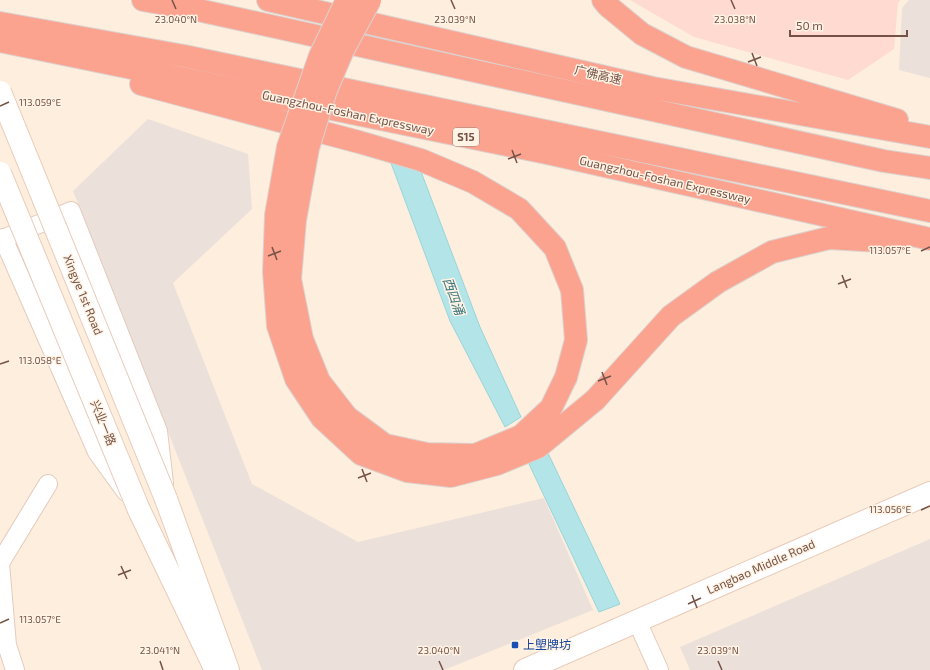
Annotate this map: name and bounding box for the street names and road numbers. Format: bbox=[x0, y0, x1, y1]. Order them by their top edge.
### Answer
street label: 广佛高速 bbox=[573, 62, 623, 86]
street label: Guangzhou-Foshan Expressway bbox=[261, 87, 436, 137]
road number: S15 bbox=[453, 128, 479, 146]
street label: Guangzhou-Foshan Expressway bbox=[578, 152, 753, 206]
street label: Xingye 1st Road bbox=[61, 253, 106, 337]
street label: 兴业一路 bbox=[88, 398, 119, 448]
street label: Langbao Middle Road bbox=[704, 536, 817, 596]

